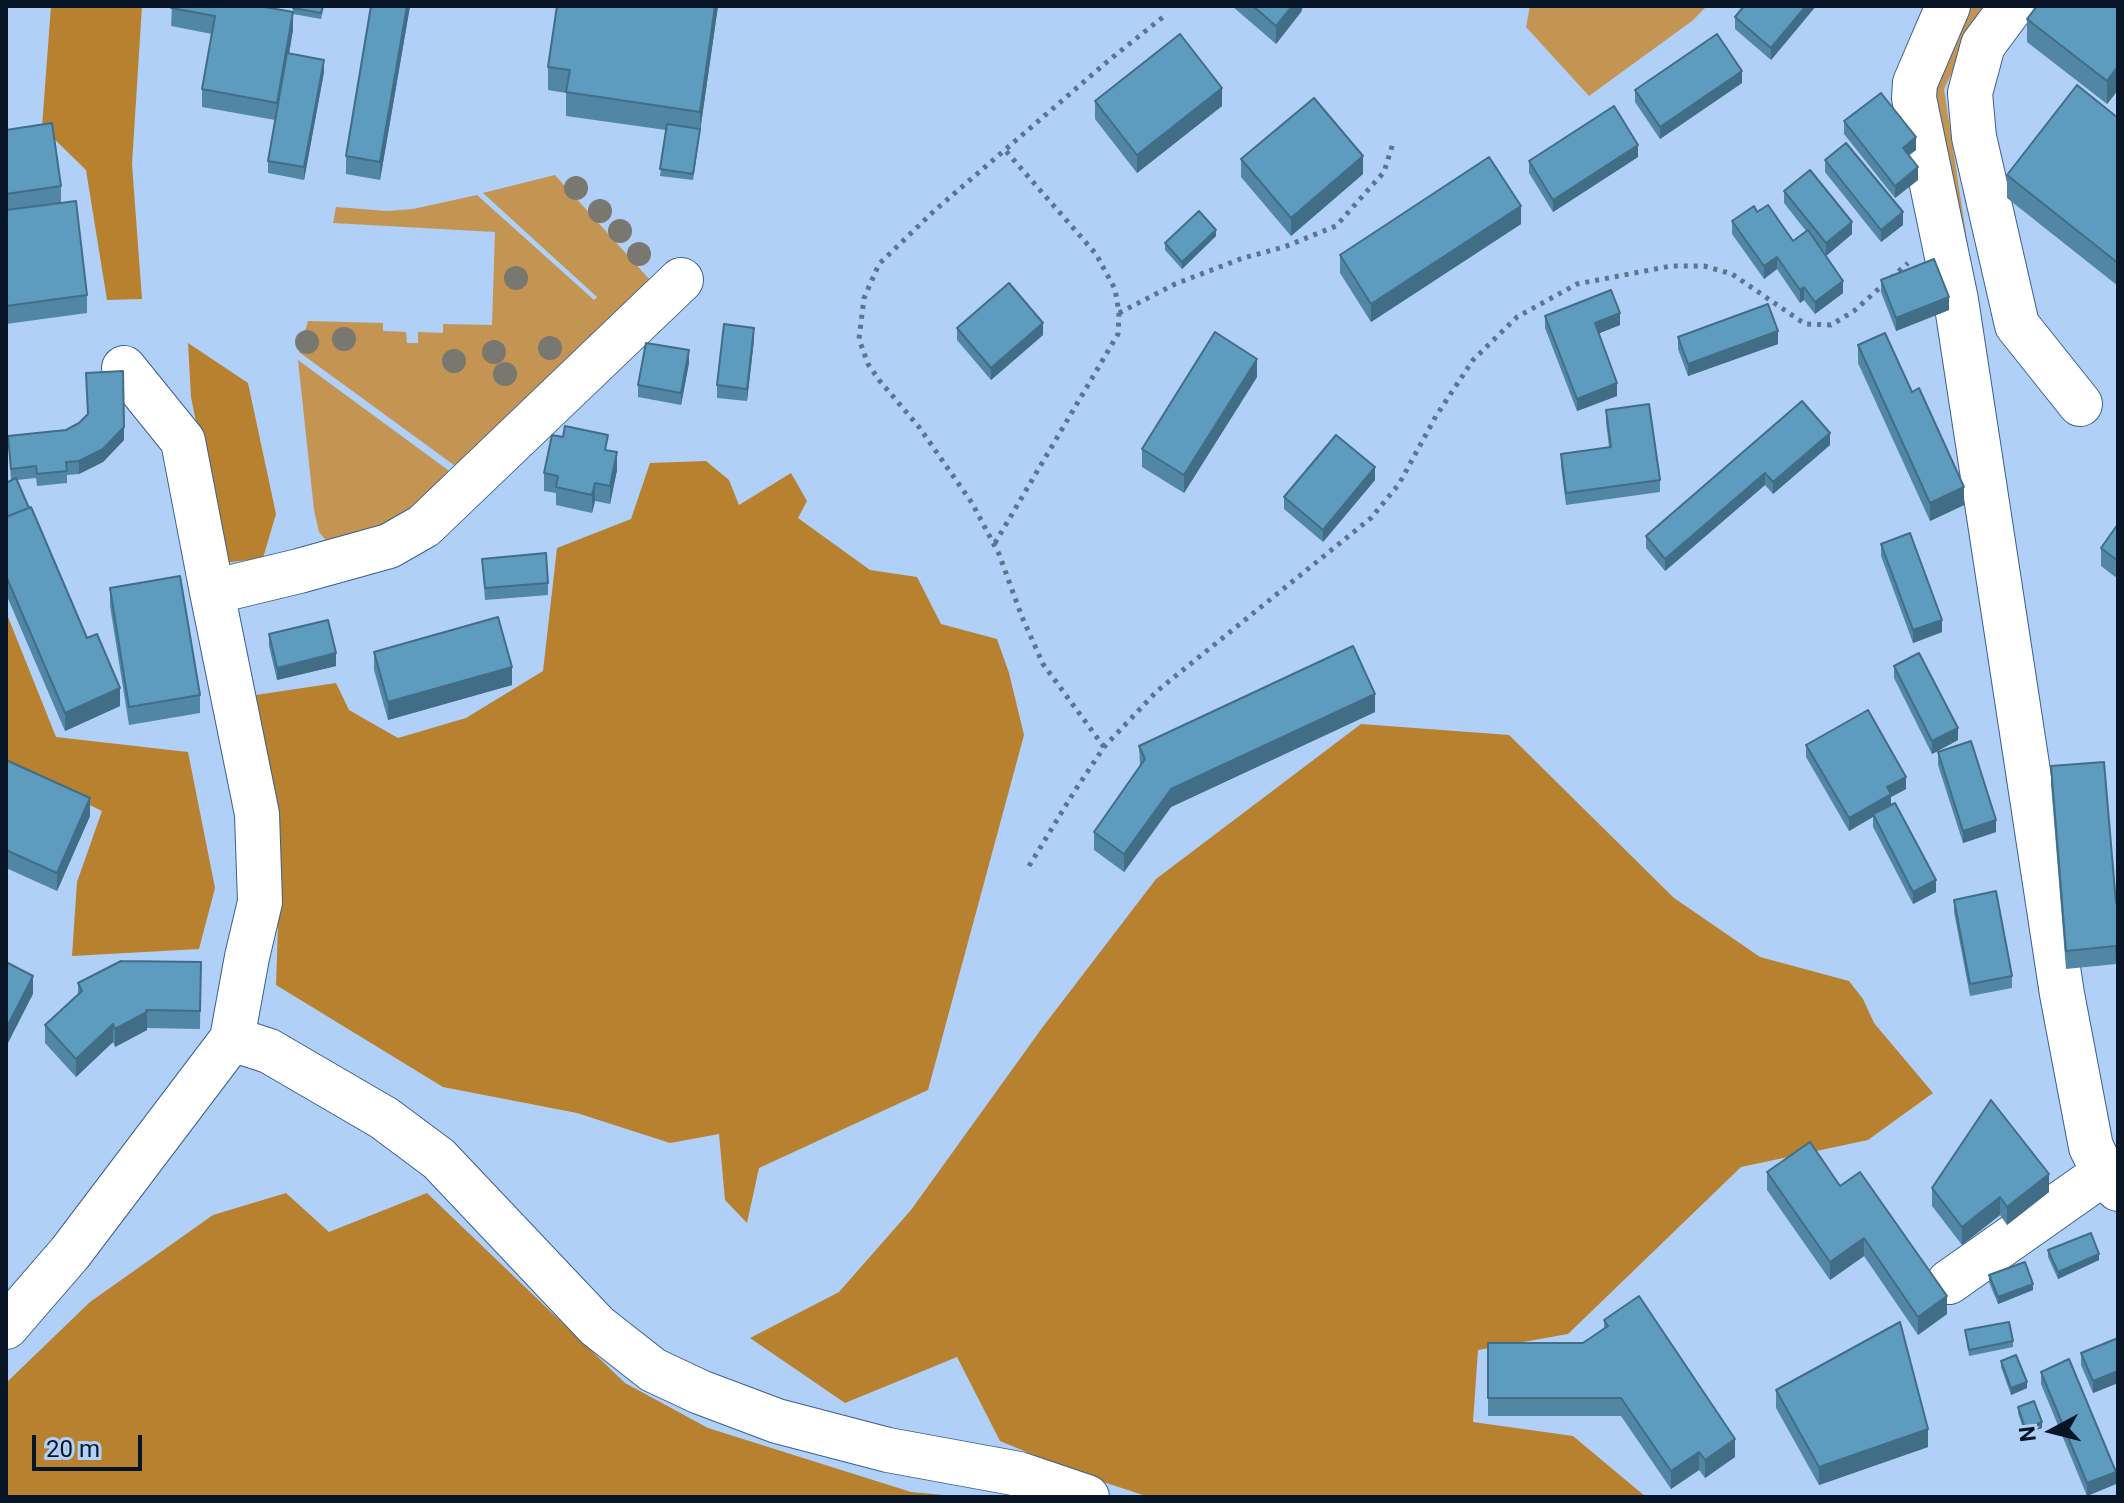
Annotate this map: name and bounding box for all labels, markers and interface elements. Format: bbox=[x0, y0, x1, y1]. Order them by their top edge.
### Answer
north arrow bbox=[2012, 1391, 2092, 1471]
scale bar bbox=[36, 1419, 146, 1469]
text: N bbox=[2014, 1425, 2041, 1443]
text: 20 m bbox=[46, 1435, 100, 1463]

